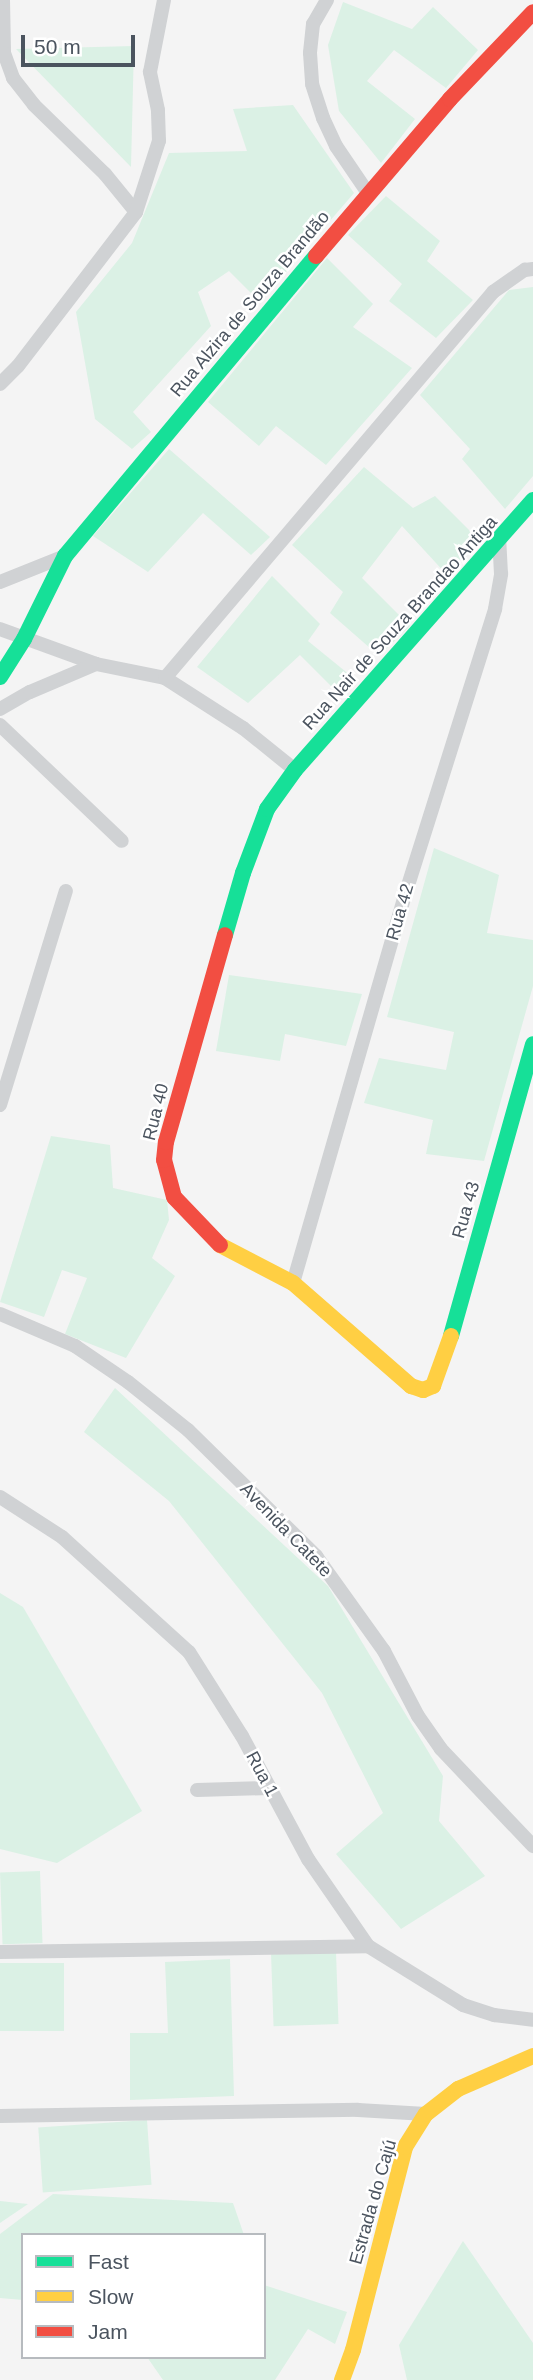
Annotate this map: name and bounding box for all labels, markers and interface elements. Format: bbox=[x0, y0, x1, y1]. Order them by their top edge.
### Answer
scale bar bbox=[24, 21, 138, 65]
text: 50 m bbox=[34, 35, 81, 58]
street label: Rua Alzira de Souza Brandão bbox=[166, 206, 334, 402]
street label: Rua Nair de Souza Brandao Antiga bbox=[298, 511, 502, 735]
street label: Rua 42 bbox=[382, 881, 418, 943]
street label: Rua 40 bbox=[138, 1081, 174, 1143]
street label: Rua 43 bbox=[448, 1179, 484, 1241]
street label: Avenida Catete bbox=[236, 1478, 336, 1582]
street label: Rua 1 bbox=[241, 1748, 283, 1800]
street label: Estrada do Cajú bbox=[345, 2137, 401, 2267]
legend bbox=[21, 2233, 266, 2359]
text: Fast bbox=[88, 2250, 129, 2273]
text: Slow bbox=[88, 2285, 134, 2308]
text: Jam bbox=[88, 2320, 128, 2343]

